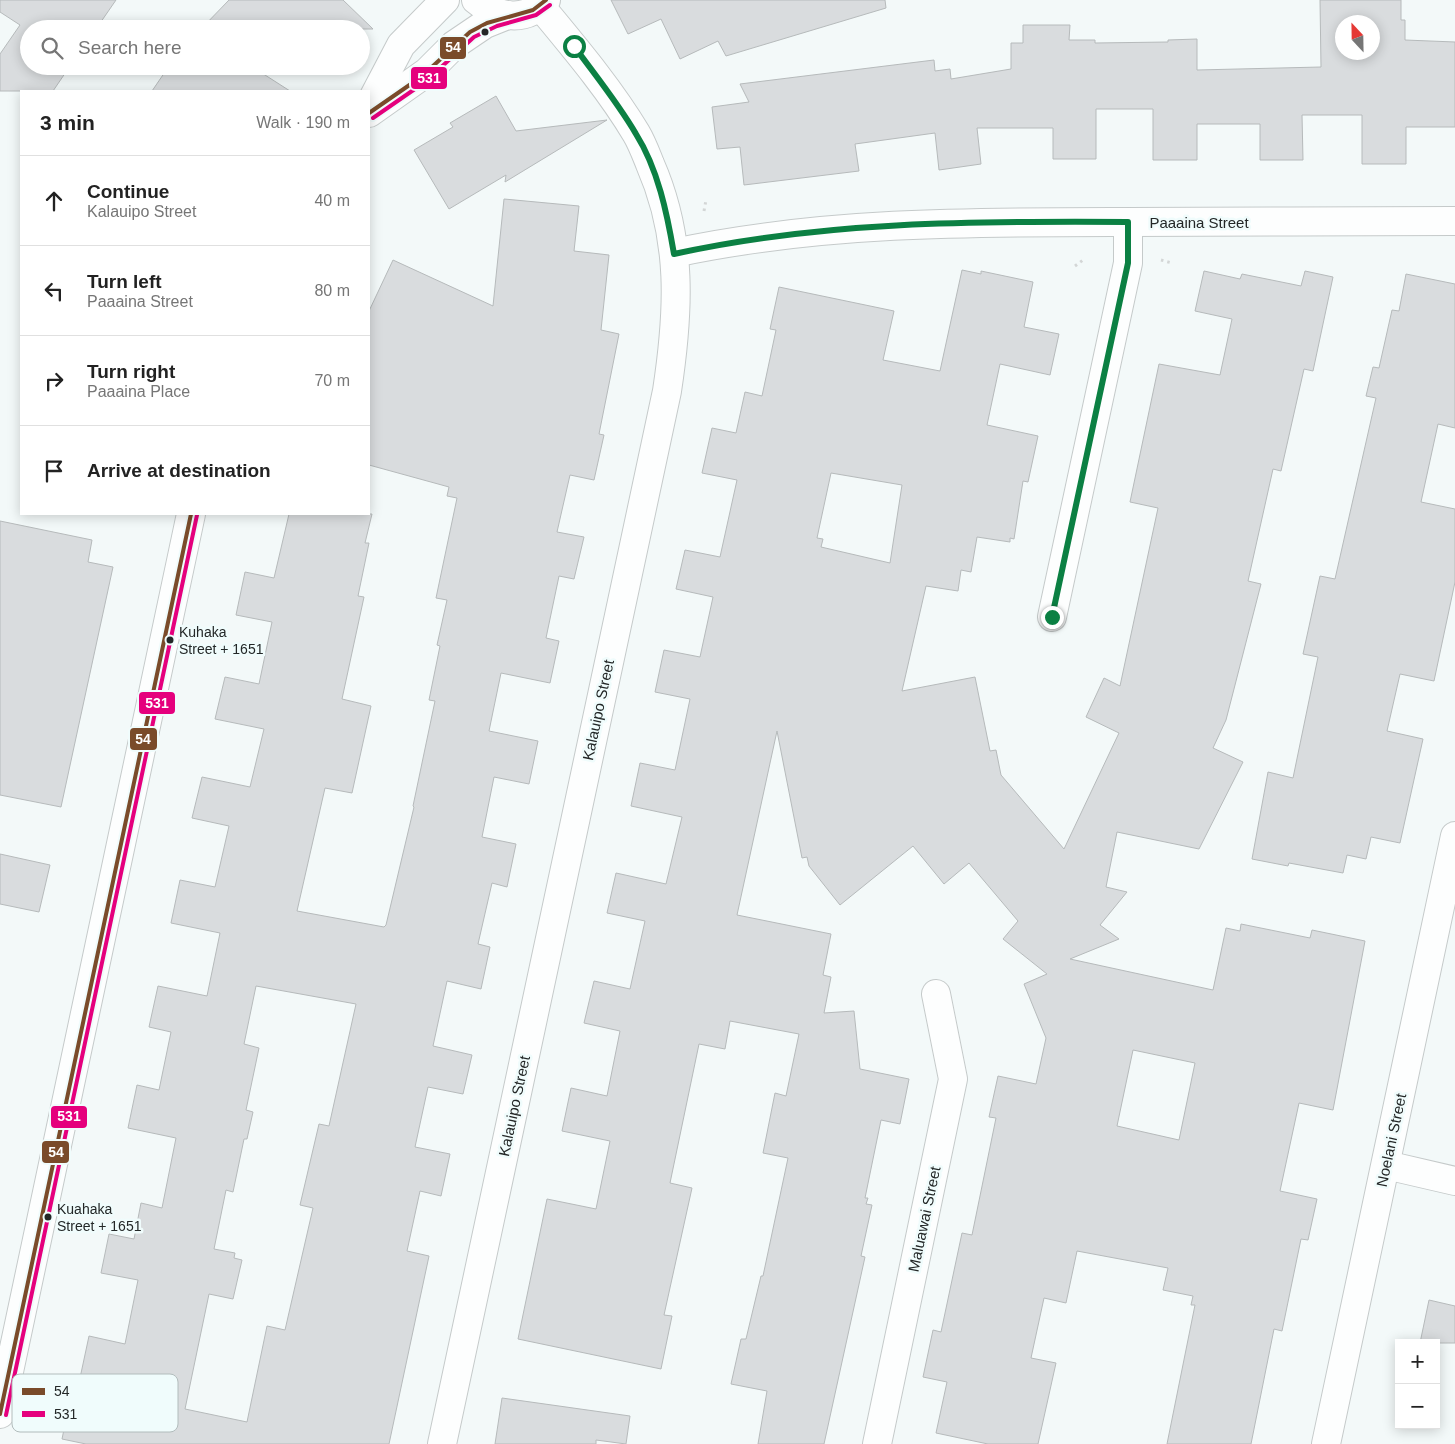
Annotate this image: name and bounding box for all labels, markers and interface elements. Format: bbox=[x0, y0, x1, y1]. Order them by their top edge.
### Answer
north arrow bbox=[1335, 15, 1380, 60]
search box bbox=[20, 20, 370, 75]
unlabelled marker bbox=[480, 27, 490, 37]
icon: search bbox=[38, 34, 66, 62]
route start bbox=[563, 35, 586, 58]
line badge: 54 bbox=[439, 36, 467, 60]
text: Search here bbox=[78, 37, 182, 58]
text: 54 bbox=[445, 39, 461, 55]
line badge: 531 bbox=[410, 66, 448, 90]
text: 531 bbox=[417, 70, 441, 86]
text: 3 min bbox=[40, 111, 95, 134]
text: Walk · 190 m bbox=[256, 114, 350, 131]
text: Continue bbox=[87, 181, 169, 202]
icon: ahead bbox=[40, 187, 68, 215]
text: 40 m bbox=[314, 192, 350, 209]
text: Kalauipo Street bbox=[87, 203, 196, 220]
street label: Paaaina Street bbox=[1149, 214, 1249, 231]
text: Turn left bbox=[87, 271, 162, 292]
icon: left bbox=[40, 277, 68, 305]
text: 80 m bbox=[314, 282, 350, 299]
text: Paaaina Street bbox=[87, 293, 193, 310]
text: Turn right bbox=[87, 361, 175, 382]
icon: right bbox=[40, 367, 68, 395]
text: 70 m bbox=[314, 372, 350, 389]
text: Paaaina Place bbox=[87, 383, 190, 400]
icon: arrive bbox=[40, 457, 68, 485]
text: Arrive at destination bbox=[87, 460, 271, 481]
route end bbox=[1041, 606, 1064, 629]
place label: Kuhaka Street + 1651 bbox=[179, 624, 264, 657]
marker: Kuhaka Street + 1651 bbox=[165, 635, 175, 645]
street label: Kalauipo Street bbox=[579, 657, 617, 762]
line badge: 531 bbox=[138, 691, 176, 715]
text: 531 bbox=[145, 695, 169, 711]
line badge: 54 bbox=[129, 727, 158, 751]
text: 54 bbox=[135, 731, 151, 747]
street label: Kalauipo Street bbox=[495, 1053, 533, 1158]
street label: Noelani Street bbox=[1373, 1091, 1409, 1188]
line badge: 531 bbox=[50, 1105, 88, 1129]
text: 531 bbox=[57, 1108, 81, 1124]
line badge: 54 bbox=[41, 1140, 70, 1164]
text: 54 bbox=[48, 1144, 64, 1160]
street label: Maluawai Street bbox=[905, 1164, 944, 1273]
place label: Kuahaka Street + 1651 bbox=[57, 1201, 142, 1234]
marker: Kuahaka Street + 1651 bbox=[43, 1212, 53, 1222]
map controls bbox=[1395, 1339, 1440, 1429]
button: + bbox=[1395, 1339, 1440, 1384]
legend bbox=[12, 1374, 178, 1432]
text: 54 bbox=[54, 1383, 70, 1399]
button: − bbox=[1395, 1384, 1440, 1429]
text: 531 bbox=[54, 1406, 78, 1422]

